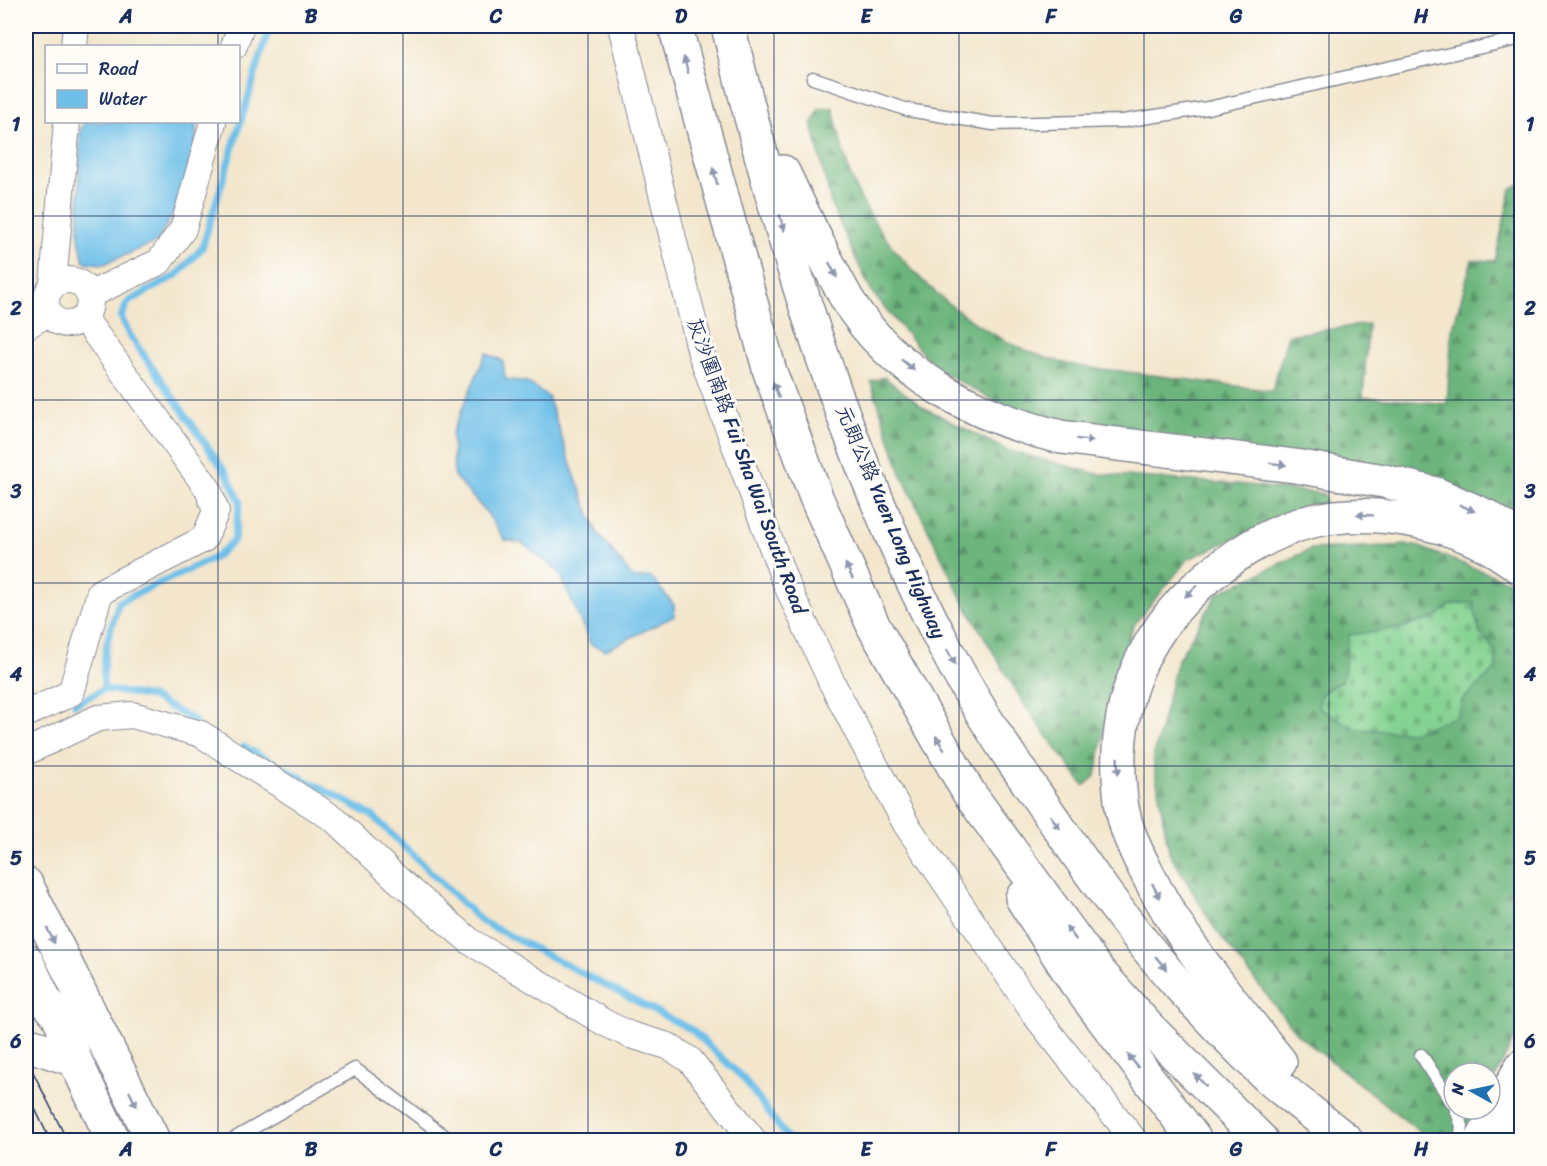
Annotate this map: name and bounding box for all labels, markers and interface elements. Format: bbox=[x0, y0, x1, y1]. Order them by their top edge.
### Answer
text: A bbox=[118, 0, 133, 34]
text: B bbox=[305, 0, 318, 34]
text: C bbox=[489, 0, 503, 34]
text: D bbox=[675, 0, 688, 34]
text: E bbox=[860, 0, 873, 34]
text: F bbox=[1045, 0, 1058, 34]
text: G bbox=[1229, 0, 1243, 34]
text: H bbox=[1413, 0, 1429, 34]
legend bbox=[45, 45, 240, 123]
text: Road bbox=[99, 53, 139, 85]
one-way arrow bbox=[680, 56, 690, 74]
text: Water bbox=[99, 83, 148, 115]
text: 1 bbox=[12, 107, 21, 142]
text: 1 bbox=[1526, 107, 1535, 142]
one-way arrow bbox=[710, 167, 719, 185]
one-way arrow bbox=[778, 214, 787, 232]
one-way arrow bbox=[828, 262, 838, 279]
text: 2 bbox=[9, 291, 22, 326]
text: 2 bbox=[1523, 291, 1536, 326]
street label: 灰沙圍南路 Fui Sha Wai South Road bbox=[677, 313, 817, 620]
one-way arrow bbox=[900, 358, 915, 371]
one-way arrow bbox=[771, 381, 781, 399]
street label: 元朗公路 Yuen Long Highway bbox=[826, 400, 956, 645]
one-way arrow bbox=[1075, 435, 1094, 444]
one-way arrow bbox=[1269, 459, 1288, 468]
text: 3 bbox=[10, 474, 22, 509]
text: 3 bbox=[1524, 474, 1536, 509]
one-way arrow bbox=[1459, 503, 1476, 512]
one-way arrow bbox=[1355, 511, 1374, 520]
one-way arrow bbox=[844, 562, 853, 579]
one-way arrow bbox=[1184, 583, 1198, 597]
one-way arrow bbox=[946, 649, 956, 666]
text: 4 bbox=[9, 657, 23, 692]
text: 4 bbox=[1523, 657, 1537, 692]
one-way arrow bbox=[934, 735, 945, 751]
one-way arrow bbox=[1114, 756, 1123, 775]
one-way arrow bbox=[1049, 814, 1061, 830]
text: 5 bbox=[10, 841, 22, 876]
text: 5 bbox=[1524, 841, 1536, 876]
one-way arrow bbox=[1150, 882, 1160, 900]
one-way arrow bbox=[1065, 926, 1077, 942]
one-way arrow bbox=[46, 928, 55, 945]
one-way arrow bbox=[1154, 955, 1167, 970]
text: 6 bbox=[9, 1024, 22, 1059]
text: 6 bbox=[1523, 1024, 1536, 1059]
one-way arrow bbox=[1127, 1053, 1140, 1069]
north arrow bbox=[1442, 1061, 1502, 1121]
one-way arrow bbox=[1193, 1073, 1207, 1087]
text: N bbox=[1442, 1081, 1473, 1097]
one-way arrow bbox=[128, 1091, 138, 1108]
text: A bbox=[118, 1132, 133, 1166]
text: B bbox=[305, 1132, 318, 1166]
text: C bbox=[489, 1132, 503, 1166]
text: D bbox=[675, 1132, 688, 1166]
text: E bbox=[860, 1132, 873, 1166]
text: F bbox=[1045, 1132, 1058, 1166]
text: G bbox=[1229, 1132, 1243, 1166]
text: H bbox=[1413, 1132, 1429, 1166]

